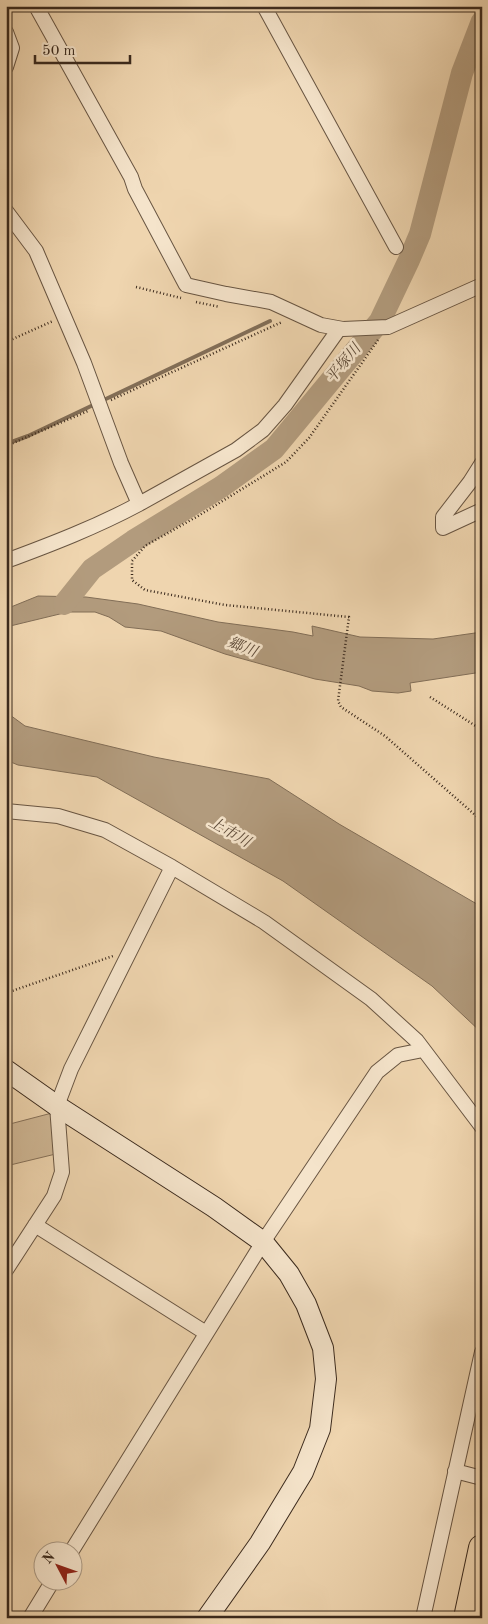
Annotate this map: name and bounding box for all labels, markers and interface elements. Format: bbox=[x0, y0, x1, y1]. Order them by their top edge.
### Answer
scale bar bbox=[35, 32, 130, 64]
text: 50 m bbox=[42, 44, 76, 59]
water label: 平塚川 bbox=[322, 339, 365, 386]
water label: 郷川 bbox=[225, 634, 261, 661]
water label: 上市川 bbox=[206, 814, 255, 852]
north arrow bbox=[32, 1542, 82, 1592]
text: N bbox=[40, 1549, 58, 1567]

